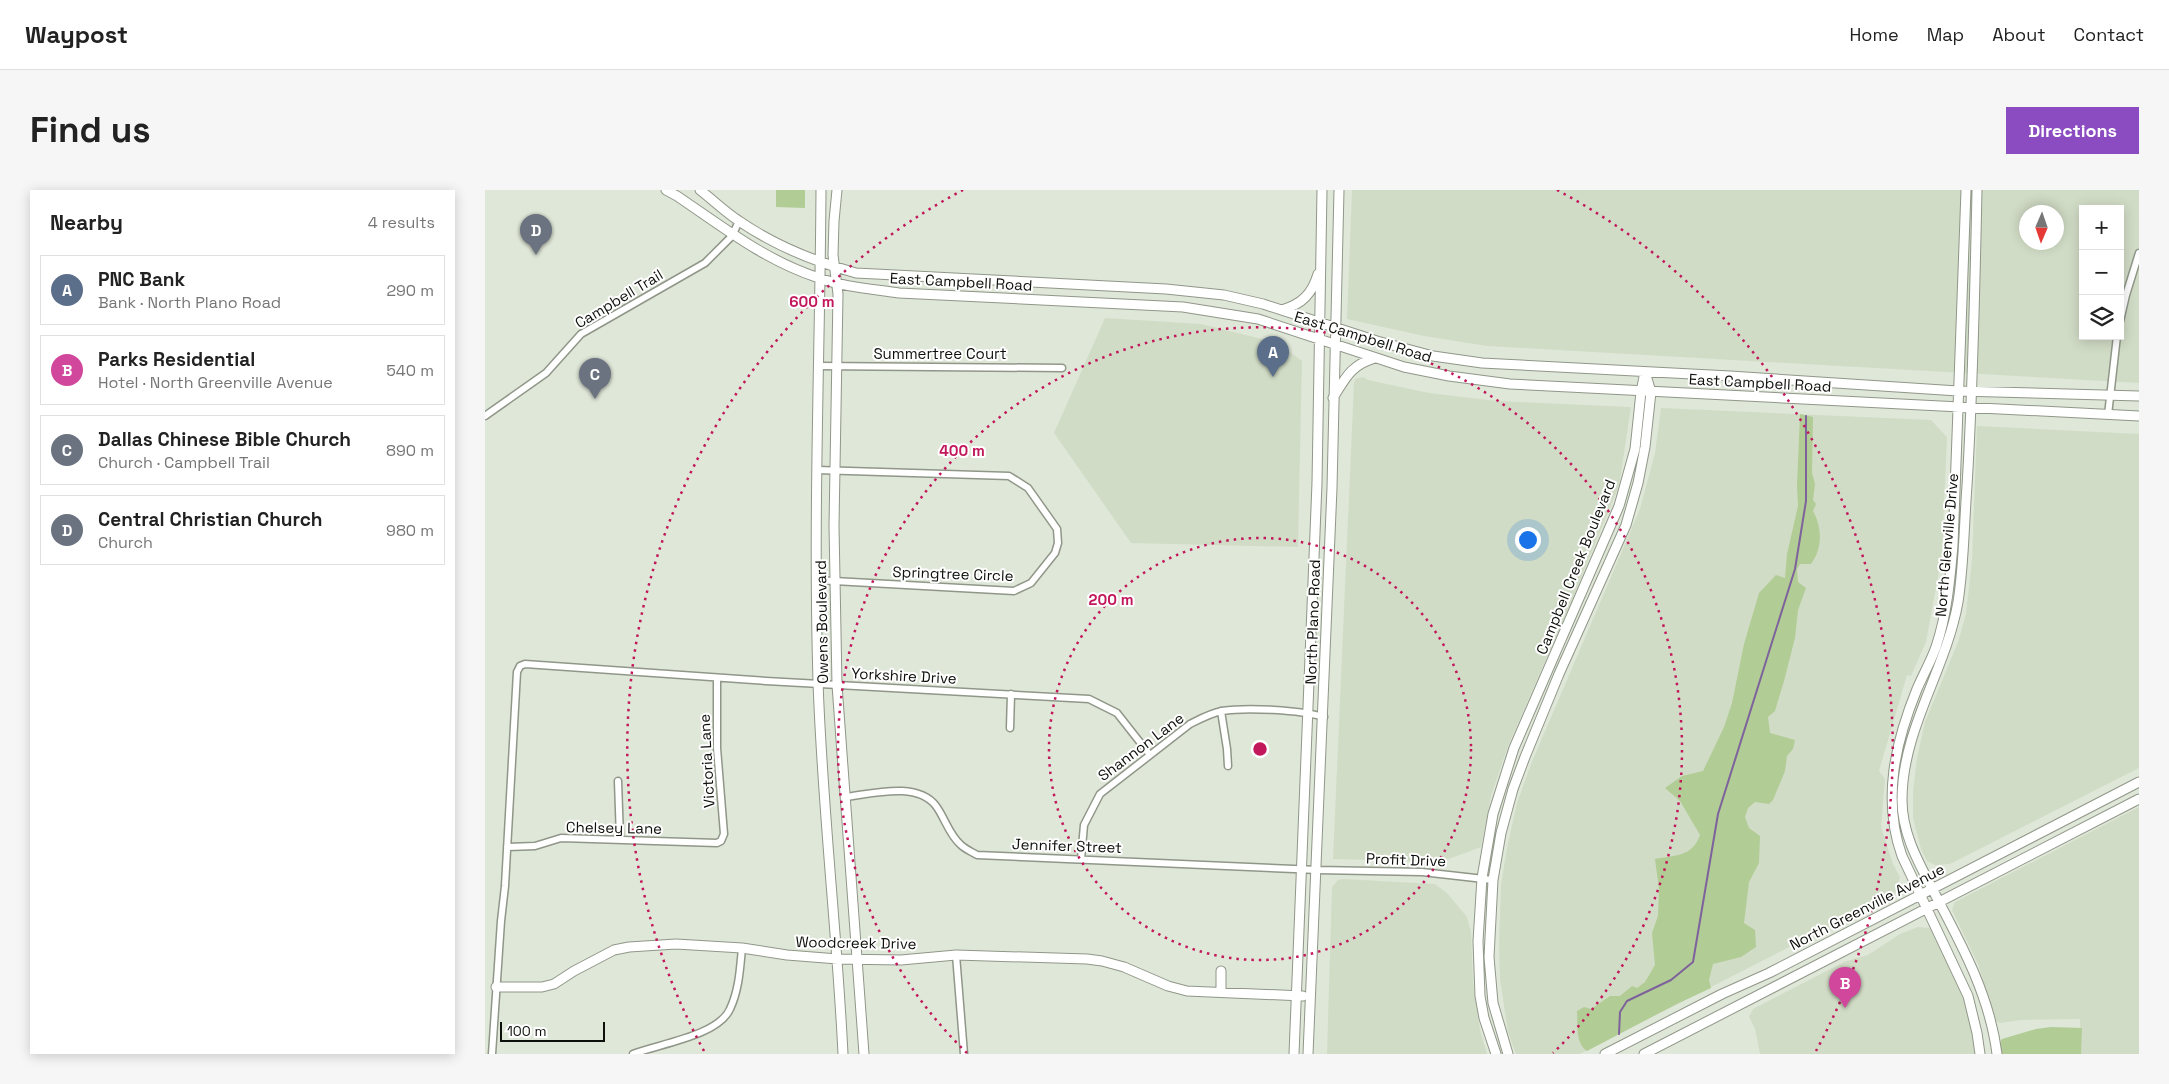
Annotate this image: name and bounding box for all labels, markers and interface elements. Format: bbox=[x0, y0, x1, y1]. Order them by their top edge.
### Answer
text: Waypost bbox=[25, 19, 128, 50]
text: Home bbox=[1850, 23, 1899, 46]
text: Map bbox=[1927, 23, 1964, 46]
text: About bbox=[1992, 23, 2046, 46]
text: Contact bbox=[2074, 23, 2144, 46]
button: Directions bbox=[2006, 107, 2139, 154]
text: Find us bbox=[30, 108, 151, 152]
north arrow bbox=[2019, 205, 2064, 250]
map controls bbox=[2079, 205, 2124, 340]
button: + bbox=[2079, 205, 2124, 250]
text: Nearby bbox=[50, 209, 123, 236]
text: 4 results bbox=[368, 212, 435, 233]
pin: D bbox=[520, 214, 552, 255]
button: − bbox=[2079, 250, 2124, 295]
street label: Campbell Trail bbox=[571, 265, 666, 332]
text: PNC Bank bbox=[98, 267, 185, 292]
street label: East Campbell Road bbox=[889, 268, 1033, 295]
text: A bbox=[62, 280, 72, 301]
text: 290 m bbox=[386, 280, 434, 301]
text: Bank · North Plano Road bbox=[98, 292, 281, 313]
text: 600 m bbox=[789, 292, 835, 311]
button: layers bbox=[2079, 295, 2124, 340]
street label: East Campbell Road bbox=[1292, 307, 1434, 366]
pin: A bbox=[1257, 336, 1289, 377]
street label: Summertree Court bbox=[873, 344, 1007, 363]
text: Parks Residential bbox=[98, 347, 255, 372]
pin: C bbox=[579, 358, 611, 399]
text: B bbox=[62, 360, 72, 381]
text: 540 m bbox=[386, 360, 434, 381]
street label: East Campbell Road bbox=[1688, 369, 1832, 396]
text: Hotel · North Greenville Avenue bbox=[98, 372, 333, 393]
text: Dallas Chinese Bible Church bbox=[98, 427, 351, 452]
text: C bbox=[62, 440, 72, 461]
text: 890 m bbox=[386, 440, 434, 461]
text: 400 m bbox=[939, 441, 985, 460]
text: Church · Campbell Trail bbox=[98, 452, 270, 473]
street label: North Glenville Drive bbox=[1931, 472, 1962, 618]
street label: Campbell Creek Boulevard bbox=[1532, 476, 1619, 657]
text: Central Christian Church bbox=[98, 507, 323, 532]
text: D bbox=[62, 520, 72, 541]
text: 980 m bbox=[386, 520, 434, 541]
your location bbox=[1515, 527, 1541, 553]
text: Church bbox=[98, 532, 153, 553]
street label: North Plano Road bbox=[1301, 559, 1324, 685]
street label: Owens Boulevard bbox=[811, 560, 832, 684]
street label: Springtree Circle bbox=[892, 562, 1014, 585]
text: 200 m bbox=[1089, 590, 1133, 609]
street label: Yorkshire Drive bbox=[851, 663, 957, 688]
street label: Shannon Lane bbox=[1094, 708, 1187, 785]
street label: Victoria Lane bbox=[695, 713, 718, 809]
centre of rings bbox=[1251, 740, 1269, 758]
street label: Chelsey Lane bbox=[566, 817, 662, 838]
street label: Jennifer Street bbox=[1012, 834, 1122, 857]
street label: Profit Drive bbox=[1366, 849, 1446, 870]
street label: North Greenville Avenue bbox=[1786, 859, 1948, 954]
street label: Woodcreek Drive bbox=[795, 932, 917, 953]
pin: B bbox=[1829, 967, 1861, 1008]
scale bar bbox=[500, 1019, 605, 1042]
text: 100 m bbox=[507, 1022, 546, 1040]

